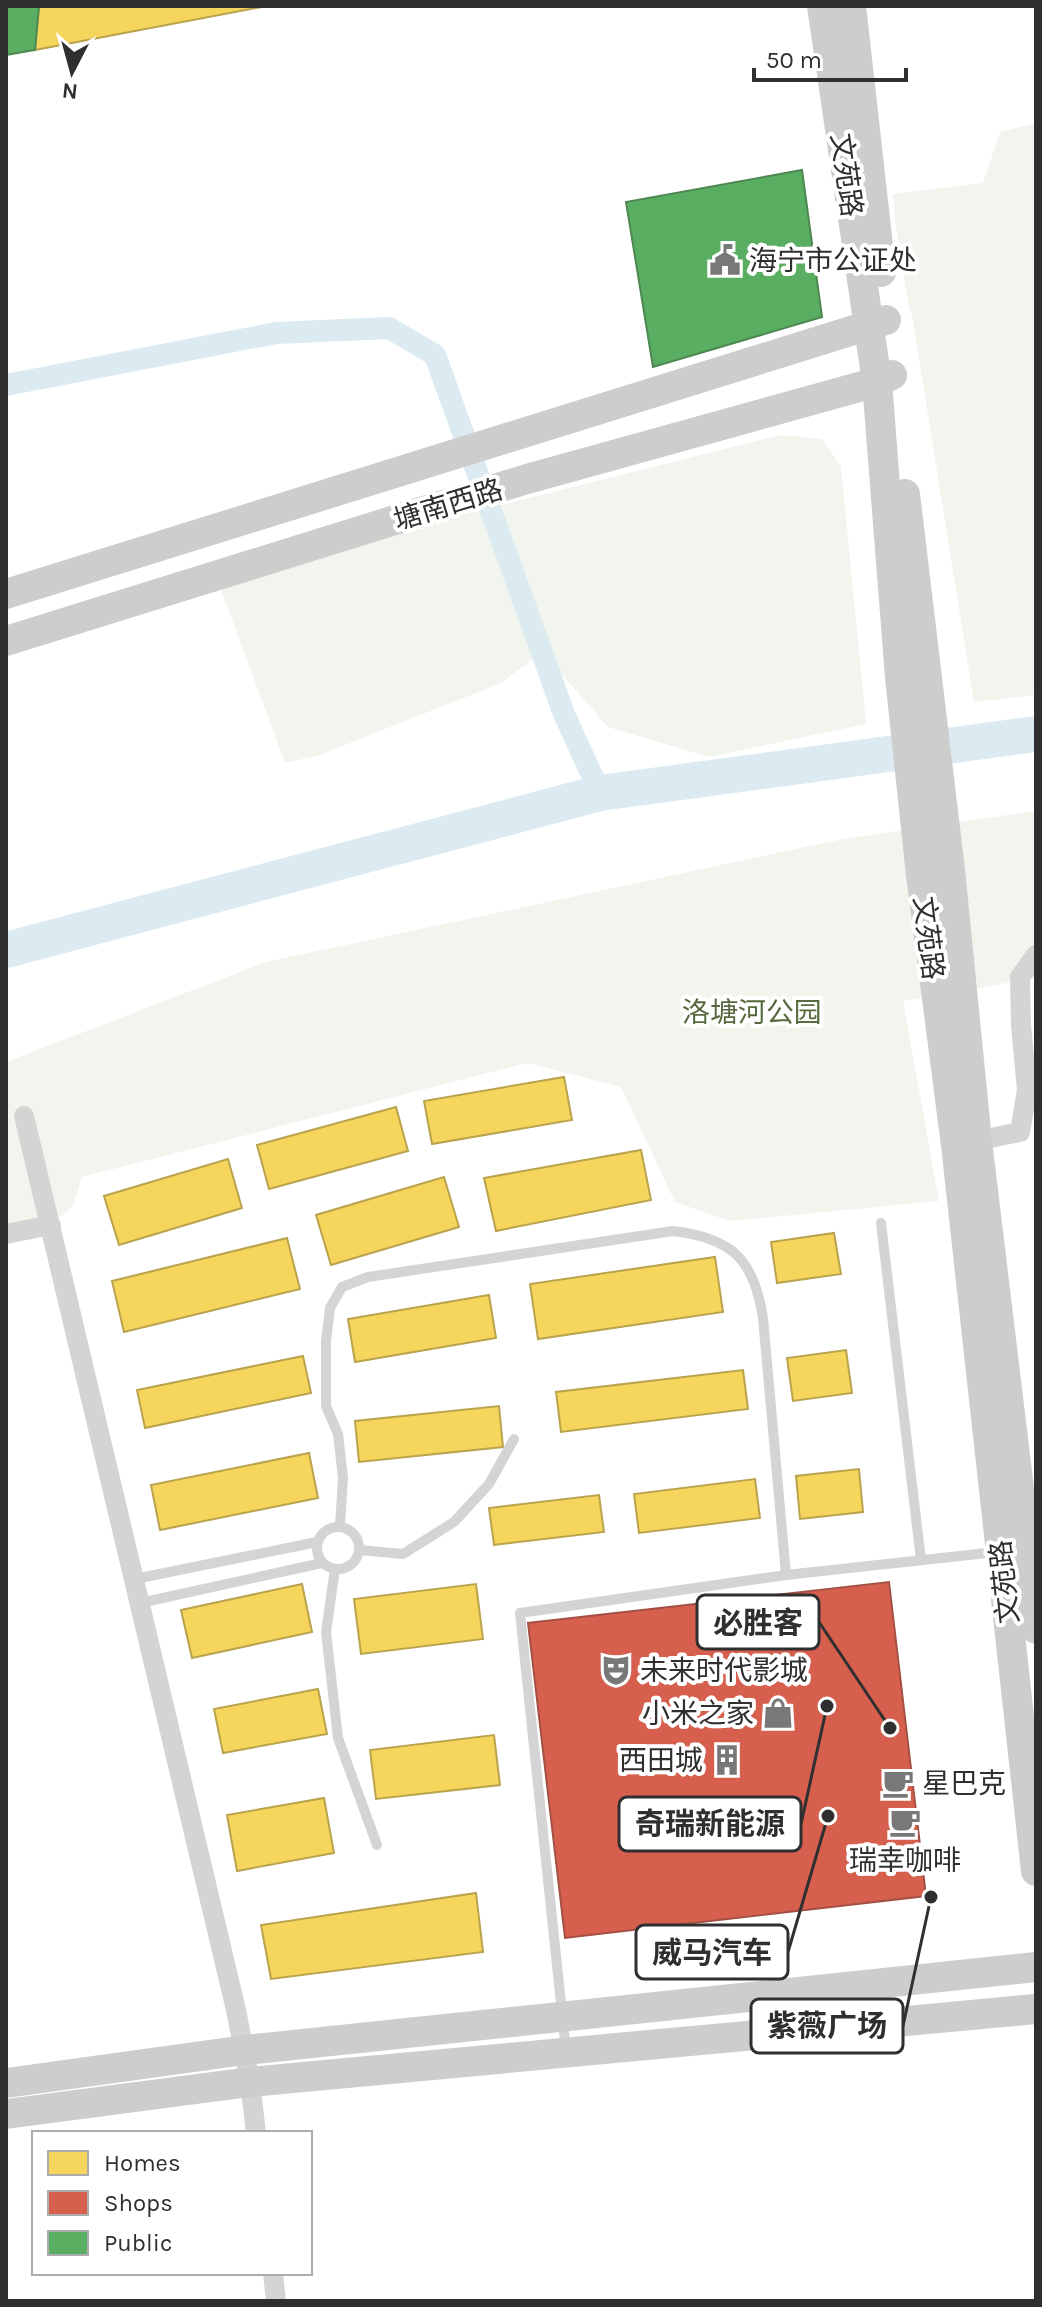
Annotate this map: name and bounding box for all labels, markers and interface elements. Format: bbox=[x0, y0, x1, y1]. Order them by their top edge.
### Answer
north arrow bbox=[32, 32, 112, 112]
scale bar bbox=[754, 32, 906, 82]
text: 50 m bbox=[766, 46, 822, 74]
text: N bbox=[61, 77, 79, 105]
street label: 文苑路 bbox=[824, 131, 869, 219]
public building icon: 海宁市公证处 bbox=[708, 243, 742, 277]
place label: 海宁市公证处 bbox=[749, 244, 917, 277]
street label: 塘南西路 bbox=[390, 472, 507, 537]
street label: 文苑路 bbox=[907, 894, 950, 982]
park label: 洛塘河公园 bbox=[682, 996, 822, 1029]
street label: 文苑路 bbox=[984, 1538, 1025, 1625]
callout: 必胜客 bbox=[697, 1595, 819, 1649]
text: 必胜客 bbox=[713, 1605, 803, 1641]
theatre icon: 未来时代影城 bbox=[599, 1653, 633, 1687]
place label: 未来时代影城 bbox=[640, 1654, 808, 1687]
shop icon: 小米之家 bbox=[761, 1696, 795, 1730]
place label: 小米之家 bbox=[642, 1697, 754, 1730]
building icon: 西田城 bbox=[710, 1743, 744, 1777]
place label: 西田城 bbox=[619, 1744, 703, 1777]
cafe icon: 星巴克 bbox=[881, 1766, 915, 1800]
place label: 星巴克 bbox=[922, 1767, 1006, 1800]
callout: 奇瑞新能源 bbox=[619, 1797, 801, 1851]
cafe icon: 瑞幸咖啡 bbox=[888, 1805, 922, 1839]
text: 奇瑞新能源 bbox=[635, 1806, 785, 1842]
place label: 瑞幸咖啡 bbox=[849, 1844, 961, 1877]
callout: 威马汽车 bbox=[636, 1925, 788, 1979]
text: 威马汽车 bbox=[652, 1935, 772, 1971]
callout: 紫薇广场 bbox=[751, 1999, 903, 2053]
text: 紫薇广场 bbox=[767, 2008, 887, 2044]
legend bbox=[32, 2131, 312, 2275]
text: Homes bbox=[104, 2149, 181, 2177]
text: Shops bbox=[104, 2189, 173, 2217]
text: Public bbox=[104, 2229, 172, 2257]

